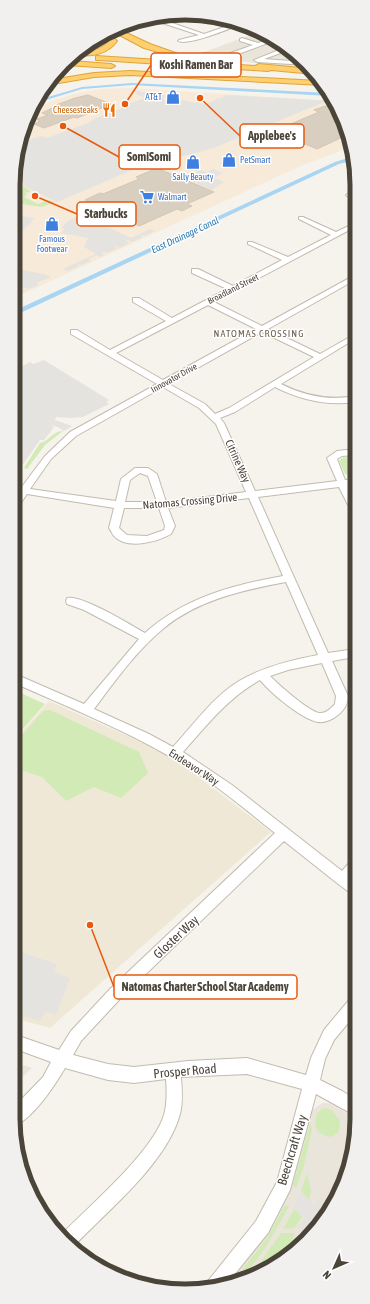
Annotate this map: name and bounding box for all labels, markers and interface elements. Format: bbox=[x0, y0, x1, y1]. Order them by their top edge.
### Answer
callout: Koshi Ramen Bar bbox=[151, 53, 241, 77]
text: Koshi Ramen Bar bbox=[159, 58, 233, 72]
shop icon: AT&T bbox=[165, 89, 181, 105]
place label: AT&T bbox=[145, 92, 162, 102]
restaurant icon: Cheesesteaks bbox=[101, 102, 117, 118]
place label: Cheesesteaks bbox=[53, 105, 98, 115]
callout: Applebee's bbox=[240, 124, 304, 148]
text: Applebee's bbox=[247, 129, 297, 143]
callout: SomiSomi bbox=[119, 145, 180, 169]
text: SomiSomi bbox=[127, 150, 171, 164]
shop icon: PetSmart bbox=[221, 152, 237, 168]
shop icon: Sally Beauty bbox=[185, 154, 201, 170]
place label: PetSmart bbox=[240, 155, 271, 165]
place label: Sally Beauty bbox=[173, 172, 214, 182]
supermarket icon: Walmart bbox=[139, 189, 155, 205]
place label: Walmart bbox=[158, 192, 187, 202]
callout: Starbucks bbox=[77, 202, 136, 226]
text: Starbucks bbox=[84, 207, 128, 221]
water label: East Drainage Canal bbox=[150, 214, 221, 255]
shop icon: Famous Footwear bbox=[44, 216, 60, 232]
place label: Famous Footwear bbox=[37, 234, 68, 254]
street label: Broadland Street bbox=[206, 272, 260, 306]
district label: NATOMAS CROSSING bbox=[214, 328, 305, 339]
street label: Innovator Drive bbox=[149, 361, 199, 395]
street label: Citrine Way bbox=[223, 438, 253, 485]
street label: Natomas Crossing Drive bbox=[142, 491, 238, 511]
street label: Endeavor Way bbox=[167, 746, 222, 788]
street label: Gloster Way bbox=[150, 912, 202, 962]
callout: Natomas Charter School Star Academy bbox=[114, 975, 297, 999]
text: Natomas Charter School Star Academy bbox=[121, 980, 289, 994]
street label: Prosper Road bbox=[153, 1061, 217, 1081]
street label: Beechcraft Way bbox=[274, 1112, 310, 1187]
north arrow bbox=[314, 1248, 354, 1288]
text: N bbox=[320, 1269, 333, 1282]

